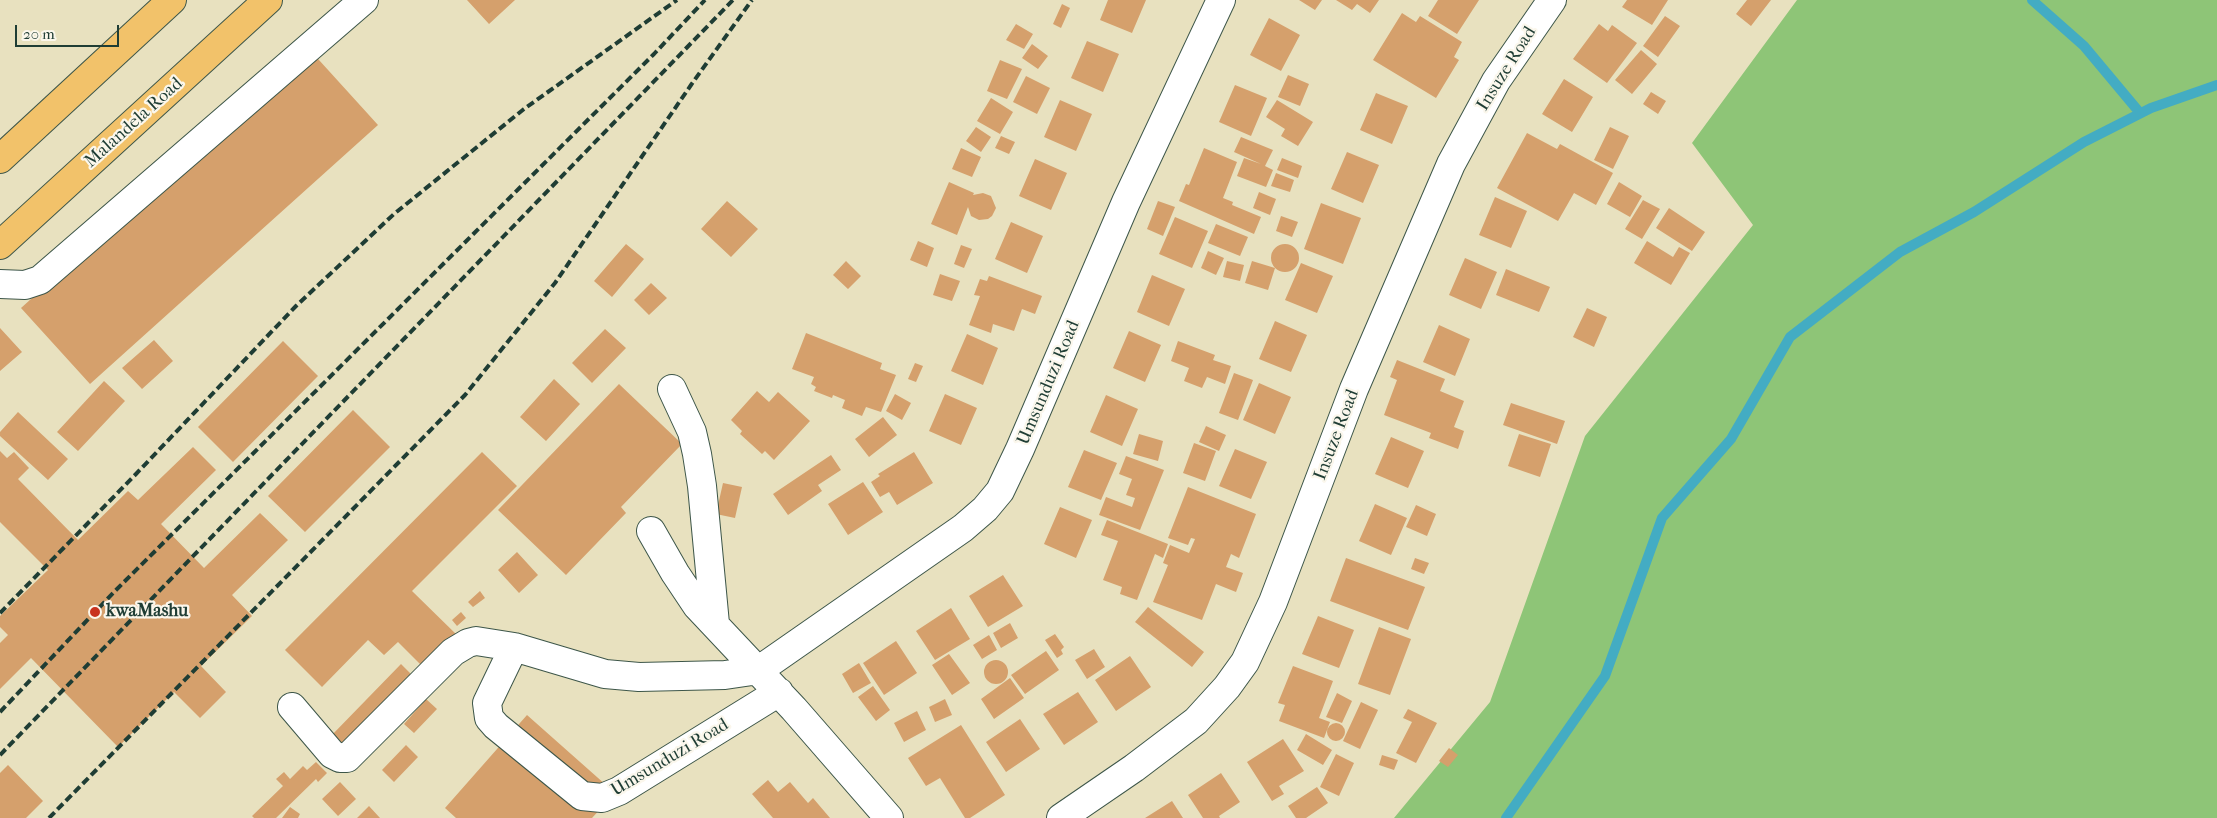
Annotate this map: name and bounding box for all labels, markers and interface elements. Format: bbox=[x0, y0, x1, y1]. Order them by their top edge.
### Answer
scale bar bbox=[18, 15, 121, 47]
street label: Insuze Road bbox=[1473, 23, 1541, 115]
text: 20 m bbox=[23, 25, 55, 43]
street label: Malandela Road bbox=[81, 73, 187, 173]
street label: Umsunduzi Road bbox=[1013, 317, 1085, 449]
street label: Insuze Road bbox=[1310, 387, 1364, 483]
place label: kwaMashu bbox=[106, 601, 188, 623]
marker: kwaMashu bbox=[88, 605, 102, 619]
street label: Umsunduzi Road bbox=[607, 714, 733, 802]

